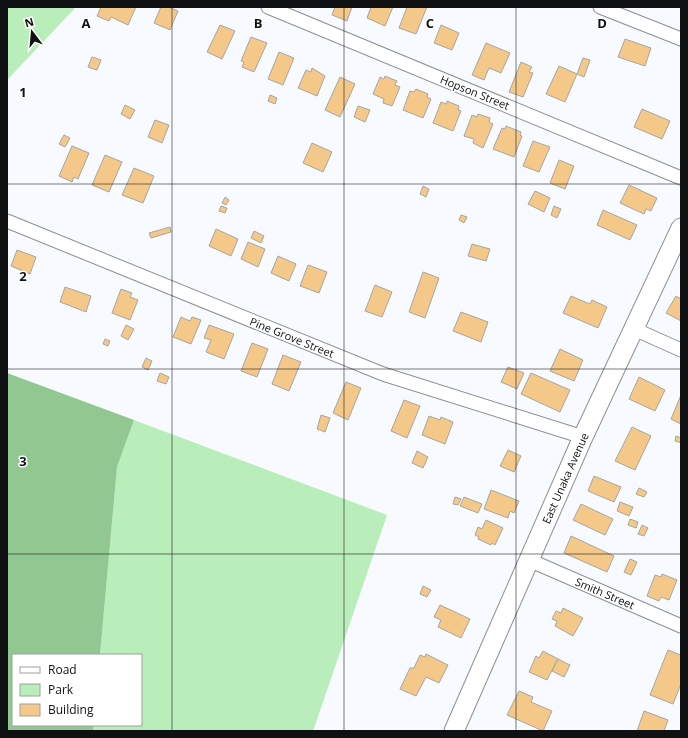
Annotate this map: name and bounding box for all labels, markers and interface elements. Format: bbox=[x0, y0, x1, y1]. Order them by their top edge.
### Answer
north arrow bbox=[12, 12, 52, 52]
text: N bbox=[23, 13, 35, 30]
text: A bbox=[82, 14, 91, 32]
text: B bbox=[254, 14, 263, 32]
text: C bbox=[426, 14, 434, 32]
text: D bbox=[597, 14, 607, 32]
street label: Hopson Street bbox=[438, 71, 512, 113]
text: 1 bbox=[19, 83, 27, 101]
text: 2 bbox=[19, 267, 27, 285]
street label: Pine Grove Street bbox=[248, 313, 336, 361]
street label: East Unaka Avenue bbox=[538, 430, 592, 526]
text: 3 bbox=[19, 452, 27, 470]
street label: Smith Street bbox=[573, 574, 637, 612]
legend bbox=[12, 654, 142, 726]
text: Road bbox=[48, 661, 77, 678]
text: Park bbox=[48, 681, 74, 698]
text: Building bbox=[48, 701, 94, 718]

